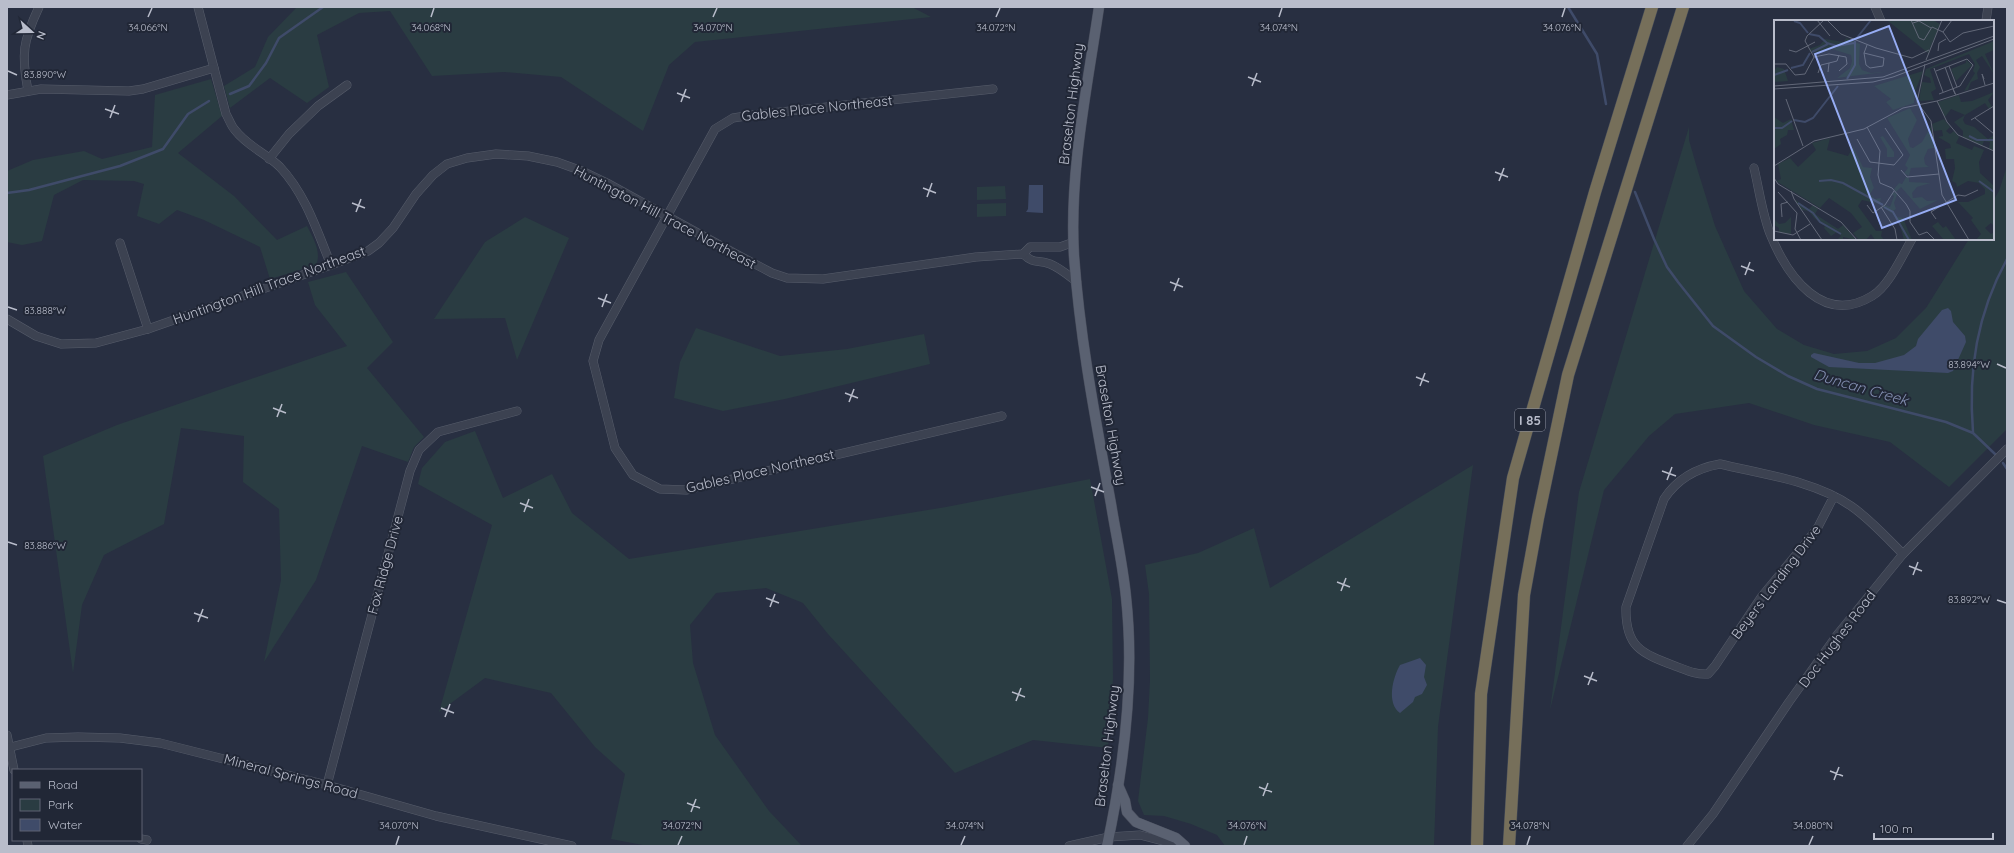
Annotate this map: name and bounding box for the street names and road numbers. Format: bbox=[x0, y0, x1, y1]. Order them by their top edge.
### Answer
street label: Braselton Highway bbox=[1055, 42, 1087, 166]
street label: Gables Place Northeast bbox=[741, 91, 894, 125]
street label: Huntington Hill Trace Northeast bbox=[571, 161, 759, 273]
street label: Huntington Hill Trace Northeast bbox=[170, 242, 368, 328]
street label: Braselton Highway bbox=[1092, 363, 1130, 487]
road number: I 85 bbox=[1515, 409, 1545, 431]
street label: Gables Place Northeast bbox=[684, 445, 836, 497]
street label: Fox Ridge Drive bbox=[363, 514, 407, 616]
street label: Beyers Landing Drive bbox=[1727, 521, 1825, 643]
street label: Doc Hughes Road bbox=[1795, 587, 1879, 691]
street label: Braselton Highway bbox=[1091, 684, 1123, 808]
street label: Mineral Springs Road bbox=[222, 749, 360, 803]

